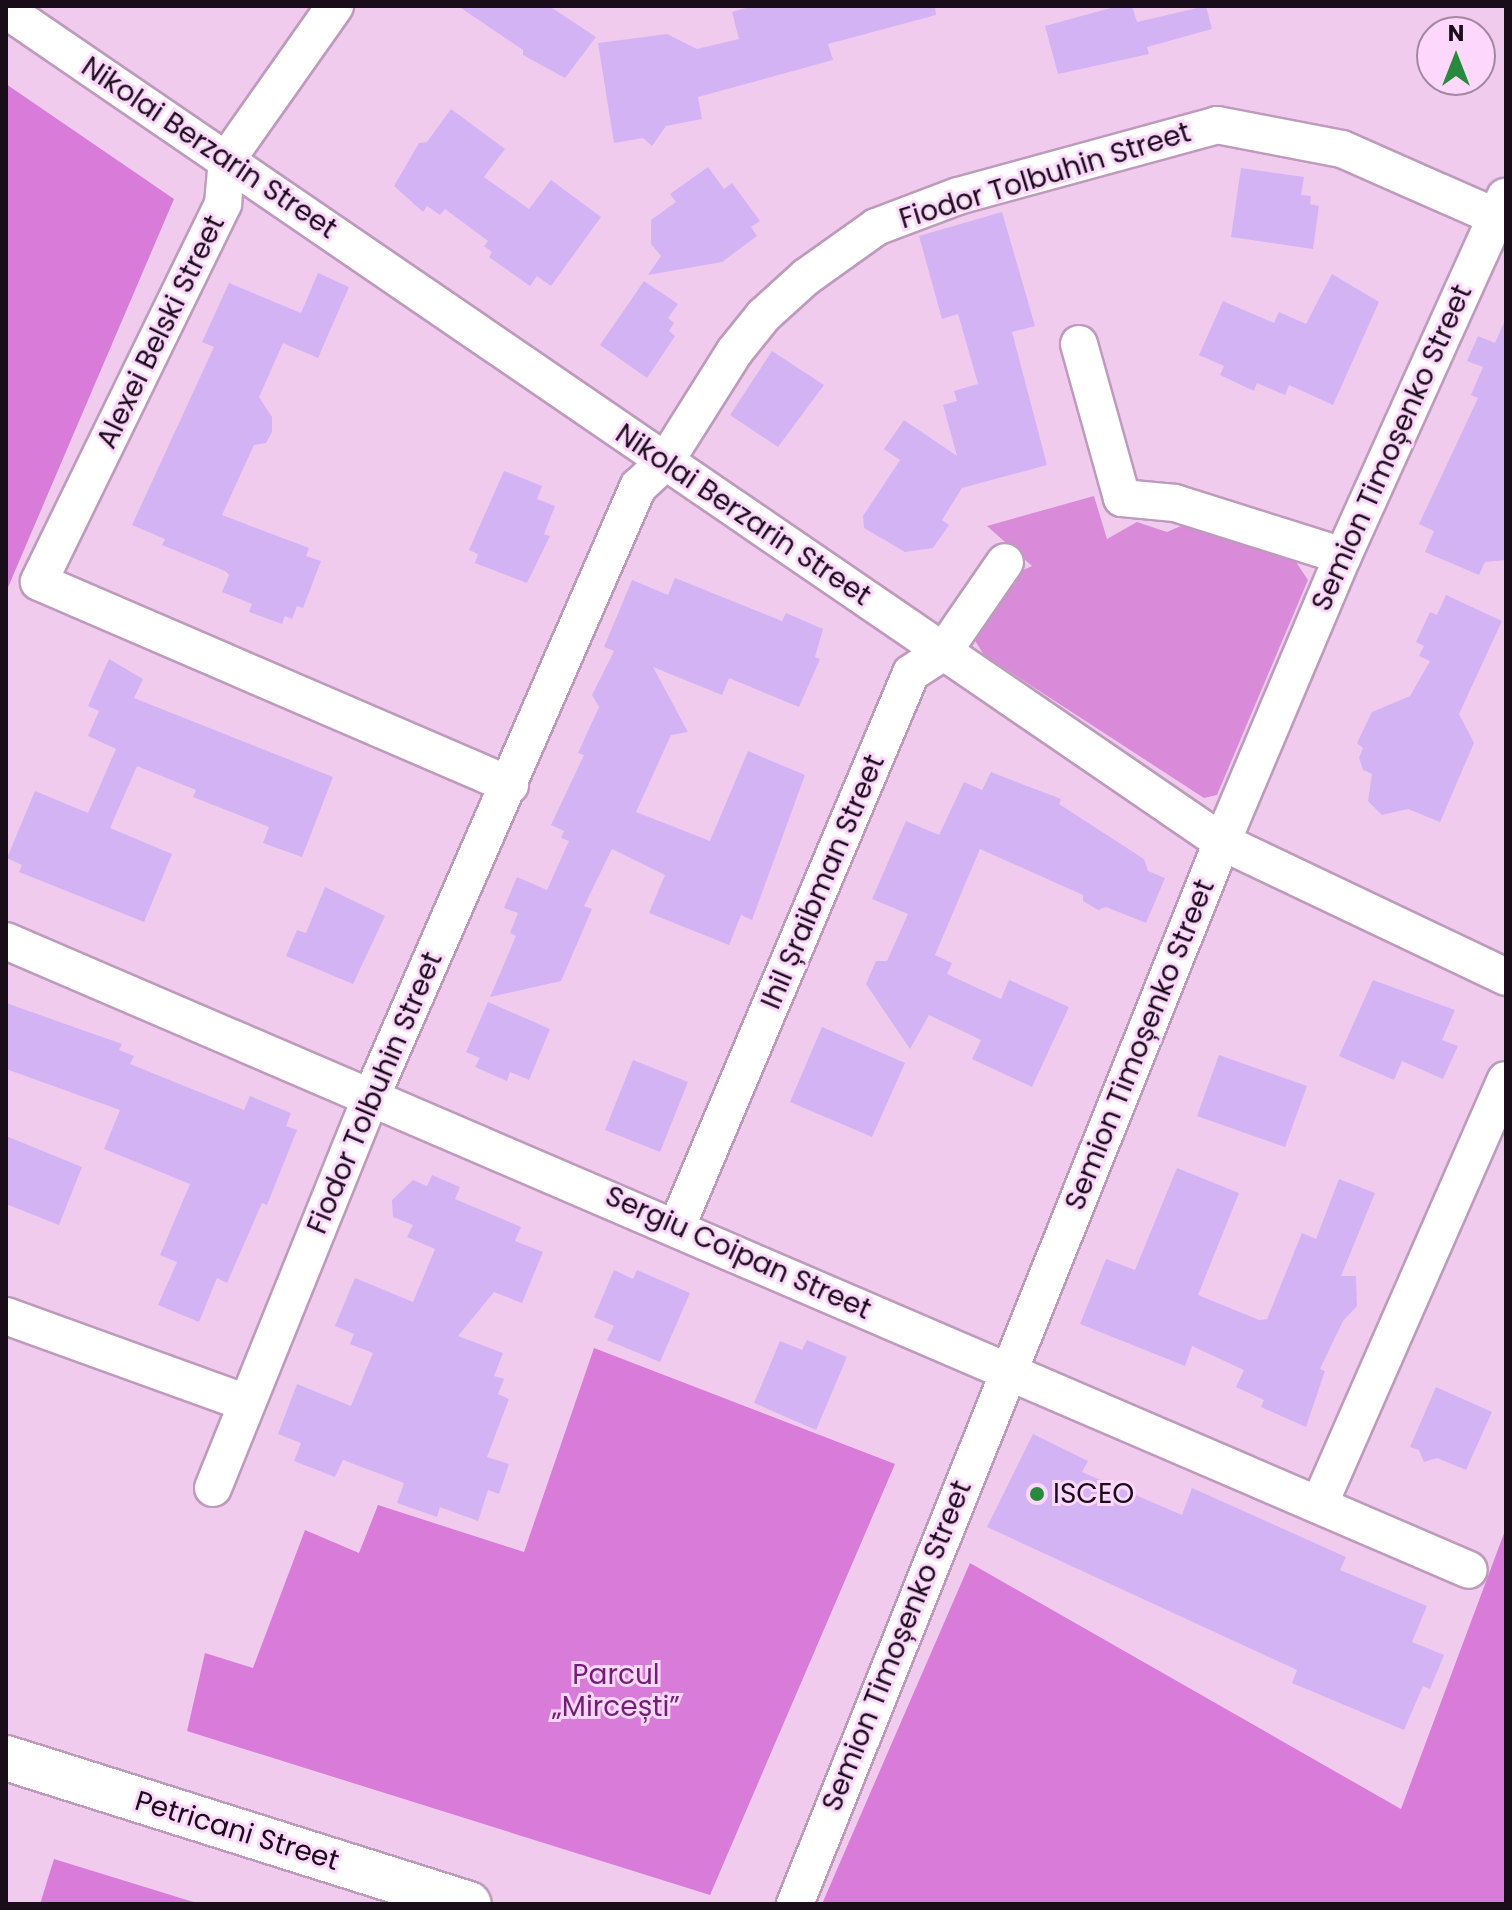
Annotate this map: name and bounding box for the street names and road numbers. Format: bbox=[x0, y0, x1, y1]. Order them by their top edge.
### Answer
street label: Nikolai Berzarin Street bbox=[75, 50, 343, 246]
street label: Fiodor Tolbuhin Street bbox=[895, 116, 1195, 236]
street label: Alexei Belski Street bbox=[90, 210, 232, 454]
street label: Semion Timoșenko Street bbox=[1305, 280, 1479, 616]
street label: Nikolai Berzarin Street bbox=[609, 417, 877, 613]
street label: Ihil Șraibman Street bbox=[754, 750, 892, 1014]
street label: Semion Timoșenko Street bbox=[1058, 875, 1222, 1215]
street label: Fiodor Tolbuhin Street bbox=[300, 947, 450, 1239]
street label: Sergiu Coipan Street bbox=[600, 1179, 876, 1327]
street label: Semion Timoșenko Street bbox=[815, 1476, 979, 1816]
street label: Petricani Street bbox=[131, 1784, 343, 1878]

